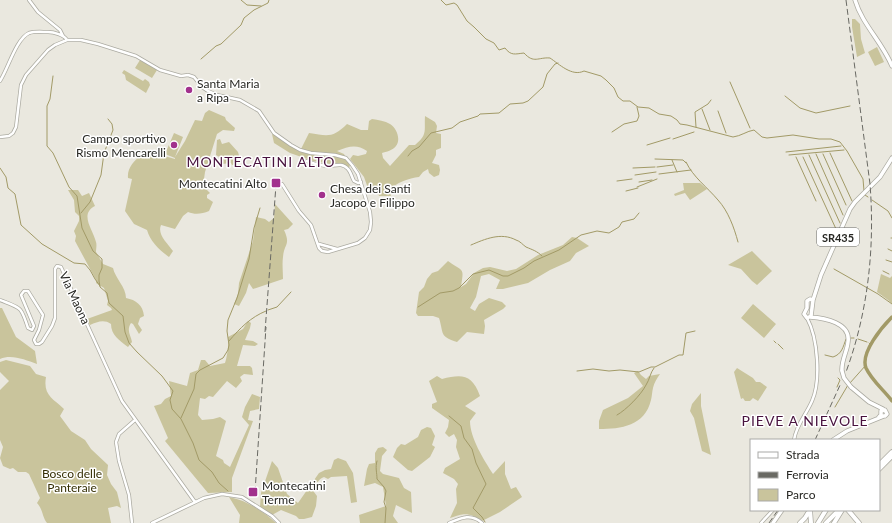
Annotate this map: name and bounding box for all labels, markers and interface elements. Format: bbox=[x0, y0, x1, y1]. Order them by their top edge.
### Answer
place label: Santa Maria a Ripa bbox=[197, 76, 260, 105]
marker: Santa Maria a Ripa bbox=[184, 85, 194, 95]
place label: Campo sportivo Rismo Mencarelli bbox=[76, 131, 166, 160]
marker: Campo sportivo Rismo Mencarelli bbox=[169, 140, 179, 150]
district label: MONTECATINI ALTO bbox=[186, 153, 336, 170]
place label: Montecatini Alto bbox=[179, 176, 267, 191]
marker: Montecatini Alto bbox=[270, 177, 282, 189]
place label: Chesa dei Santi Jacopo e Filippo bbox=[330, 181, 415, 210]
marker: Chesa dei Santi Jacopo e Filippo bbox=[317, 190, 327, 200]
road number: SR435 bbox=[817, 228, 859, 246]
street label: Via Maona bbox=[56, 269, 94, 327]
district label: PIEVE A NIEVOLE bbox=[741, 412, 869, 429]
legend bbox=[750, 439, 880, 511]
text: Strada bbox=[786, 447, 819, 462]
park label: Bosco delle Panteraie bbox=[42, 466, 102, 495]
text: Ferrovia bbox=[786, 467, 829, 482]
place label: Montecatini Terme bbox=[262, 478, 326, 507]
marker: Montecatini Terme bbox=[247, 486, 259, 498]
text: Parco bbox=[786, 487, 816, 502]

